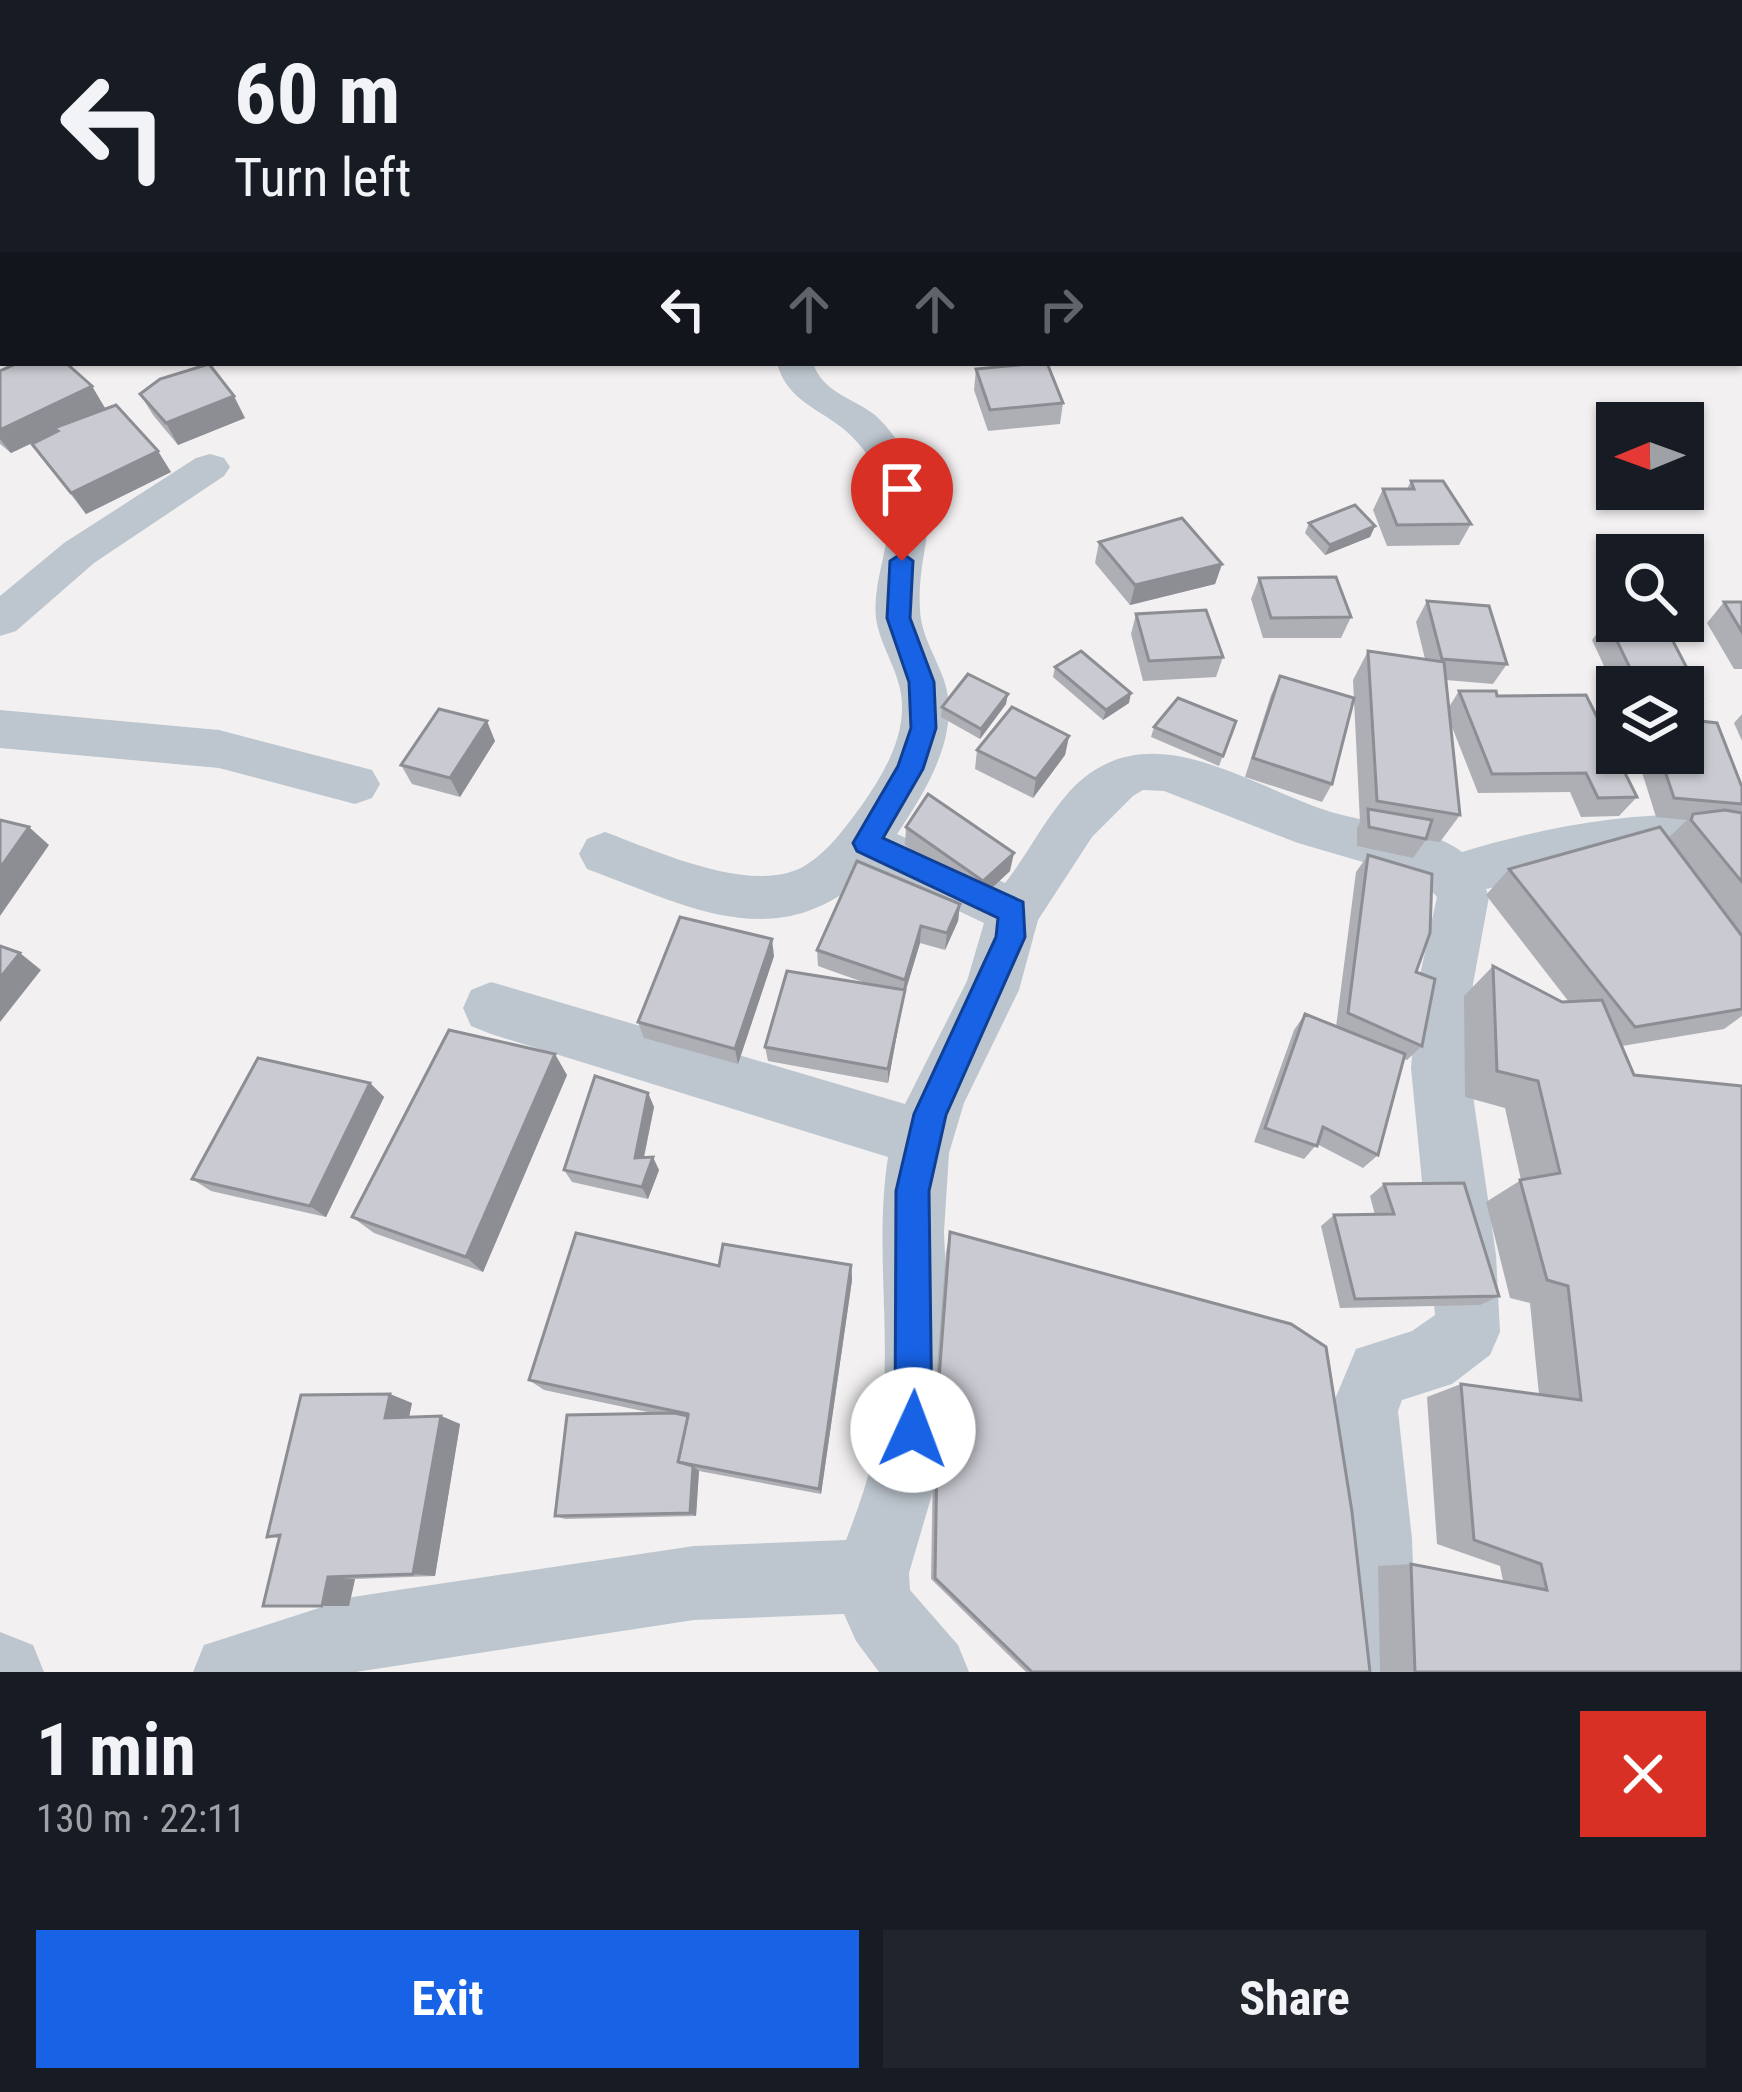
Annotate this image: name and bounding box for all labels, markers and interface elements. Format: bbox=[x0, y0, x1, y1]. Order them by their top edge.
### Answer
text: 60 m bbox=[234, 45, 401, 144]
icon: left bbox=[36, 48, 192, 204]
text: Turn left bbox=[234, 146, 411, 209]
icon: left bbox=[650, 276, 716, 342]
icon: ahead bbox=[776, 276, 842, 342]
icon: ahead bbox=[902, 276, 968, 342]
icon: right bbox=[1028, 276, 1094, 342]
north arrow bbox=[1596, 402, 1704, 510]
map controls bbox=[1596, 402, 1704, 774]
pin bbox=[851, 438, 953, 561]
icon: arrive bbox=[869, 456, 935, 522]
button: search bbox=[1596, 534, 1704, 642]
button: layers bbox=[1596, 666, 1704, 774]
position arrow bbox=[850, 1367, 976, 1493]
text: 1 min bbox=[36, 1708, 196, 1793]
button: close bbox=[1580, 1711, 1706, 1837]
text: 130 m · 22:11 bbox=[36, 1796, 246, 1842]
button: Exit bbox=[36, 1930, 859, 2068]
button: Share bbox=[883, 1930, 1706, 2068]

